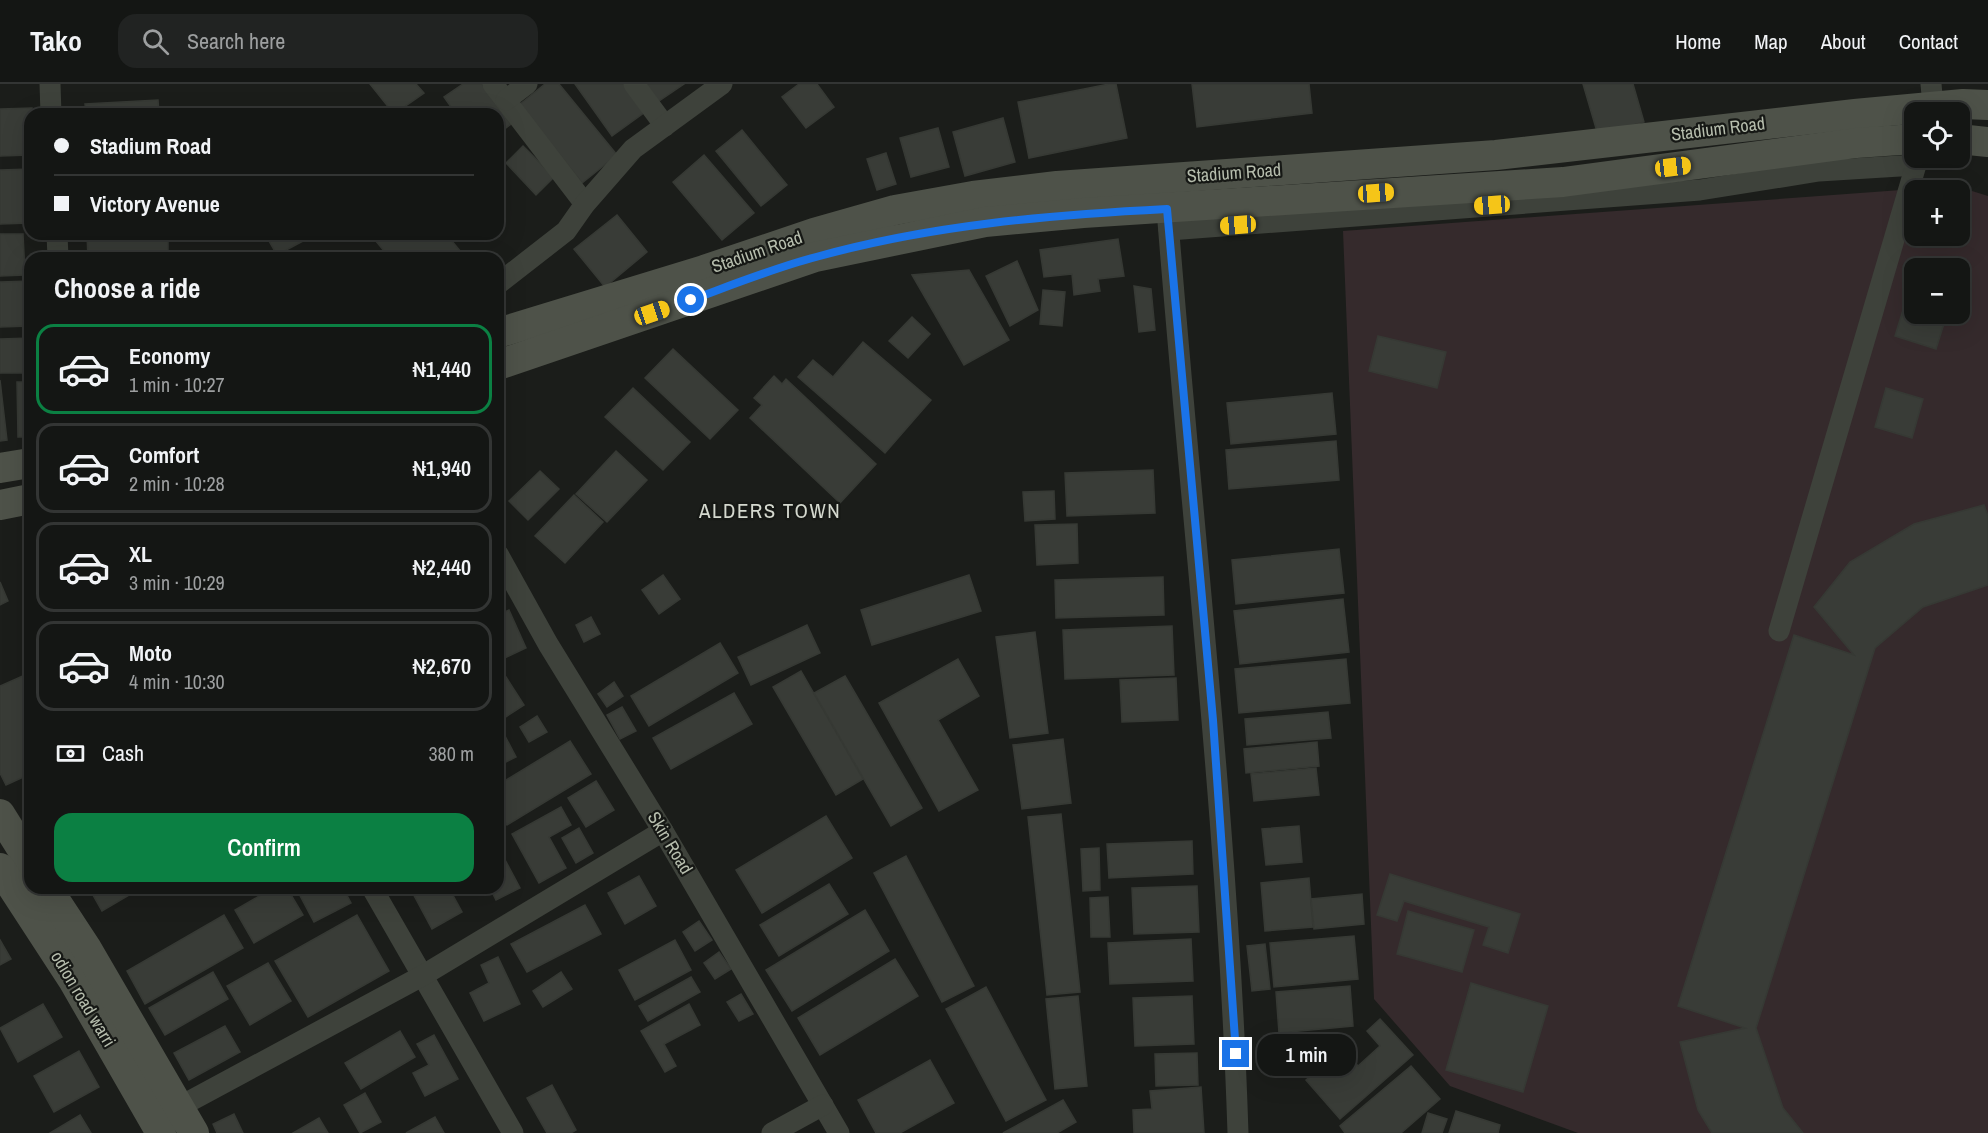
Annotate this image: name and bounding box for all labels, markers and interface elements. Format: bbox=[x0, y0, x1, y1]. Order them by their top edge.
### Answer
search box bbox=[118, 14, 538, 68]
text: Tako bbox=[30, 22, 82, 60]
icon: search bbox=[139, 25, 172, 58]
text: Search here bbox=[187, 26, 285, 56]
text: Home bbox=[1675, 27, 1721, 56]
text: Map bbox=[1754, 27, 1788, 56]
text: About bbox=[1821, 27, 1866, 56]
text: Contact bbox=[1899, 27, 1958, 56]
map controls bbox=[1904, 102, 1970, 324]
button: locate bbox=[1904, 102, 1970, 168]
street label: Stadium Road bbox=[1670, 110, 1766, 147]
text: Stadium Road bbox=[90, 131, 211, 161]
car bbox=[1654, 156, 1692, 178]
street label: Stadium Road bbox=[1186, 157, 1282, 188]
button: + bbox=[1904, 180, 1970, 246]
car bbox=[1357, 183, 1395, 203]
text: Victory Avenue bbox=[90, 189, 220, 219]
car bbox=[1473, 195, 1511, 215]
car bbox=[1219, 215, 1257, 235]
street label: Stadium Road bbox=[708, 224, 806, 279]
button: − bbox=[1904, 258, 1970, 324]
text: Choose a ride bbox=[54, 270, 200, 306]
route start bbox=[677, 286, 704, 313]
car bbox=[632, 299, 672, 327]
text: Economy bbox=[129, 341, 210, 371]
icon: car bbox=[57, 342, 111, 396]
text: ₦1,440 bbox=[413, 354, 471, 384]
text: 1 min · 10:27 bbox=[129, 371, 225, 398]
text: Comfort bbox=[129, 440, 199, 470]
icon: car bbox=[57, 441, 111, 495]
text: ₦1,940 bbox=[413, 453, 471, 483]
text: 2 min · 10:28 bbox=[129, 470, 225, 497]
district label: ALDERS TOWN bbox=[698, 496, 841, 525]
text: XL bbox=[129, 539, 152, 569]
icon: car bbox=[57, 540, 111, 594]
text: ₦2,440 bbox=[413, 552, 471, 582]
text: 3 min · 10:29 bbox=[129, 569, 225, 596]
text: Moto bbox=[129, 638, 172, 668]
icon: car bbox=[57, 639, 111, 693]
text: ₦2,670 bbox=[413, 651, 471, 681]
text: 4 min · 10:30 bbox=[129, 668, 225, 695]
icon: cash bbox=[54, 737, 87, 770]
text: Cash bbox=[102, 738, 144, 768]
text: 380 m bbox=[428, 740, 474, 767]
street label: Skin Road bbox=[642, 807, 699, 879]
button: Confirm bbox=[54, 813, 474, 882]
street label: odion road warri bbox=[45, 946, 122, 1051]
callout: 1 min bbox=[1257, 1033, 1356, 1075]
route end bbox=[1222, 1040, 1249, 1067]
text: 1 min bbox=[1285, 1041, 1328, 1068]

